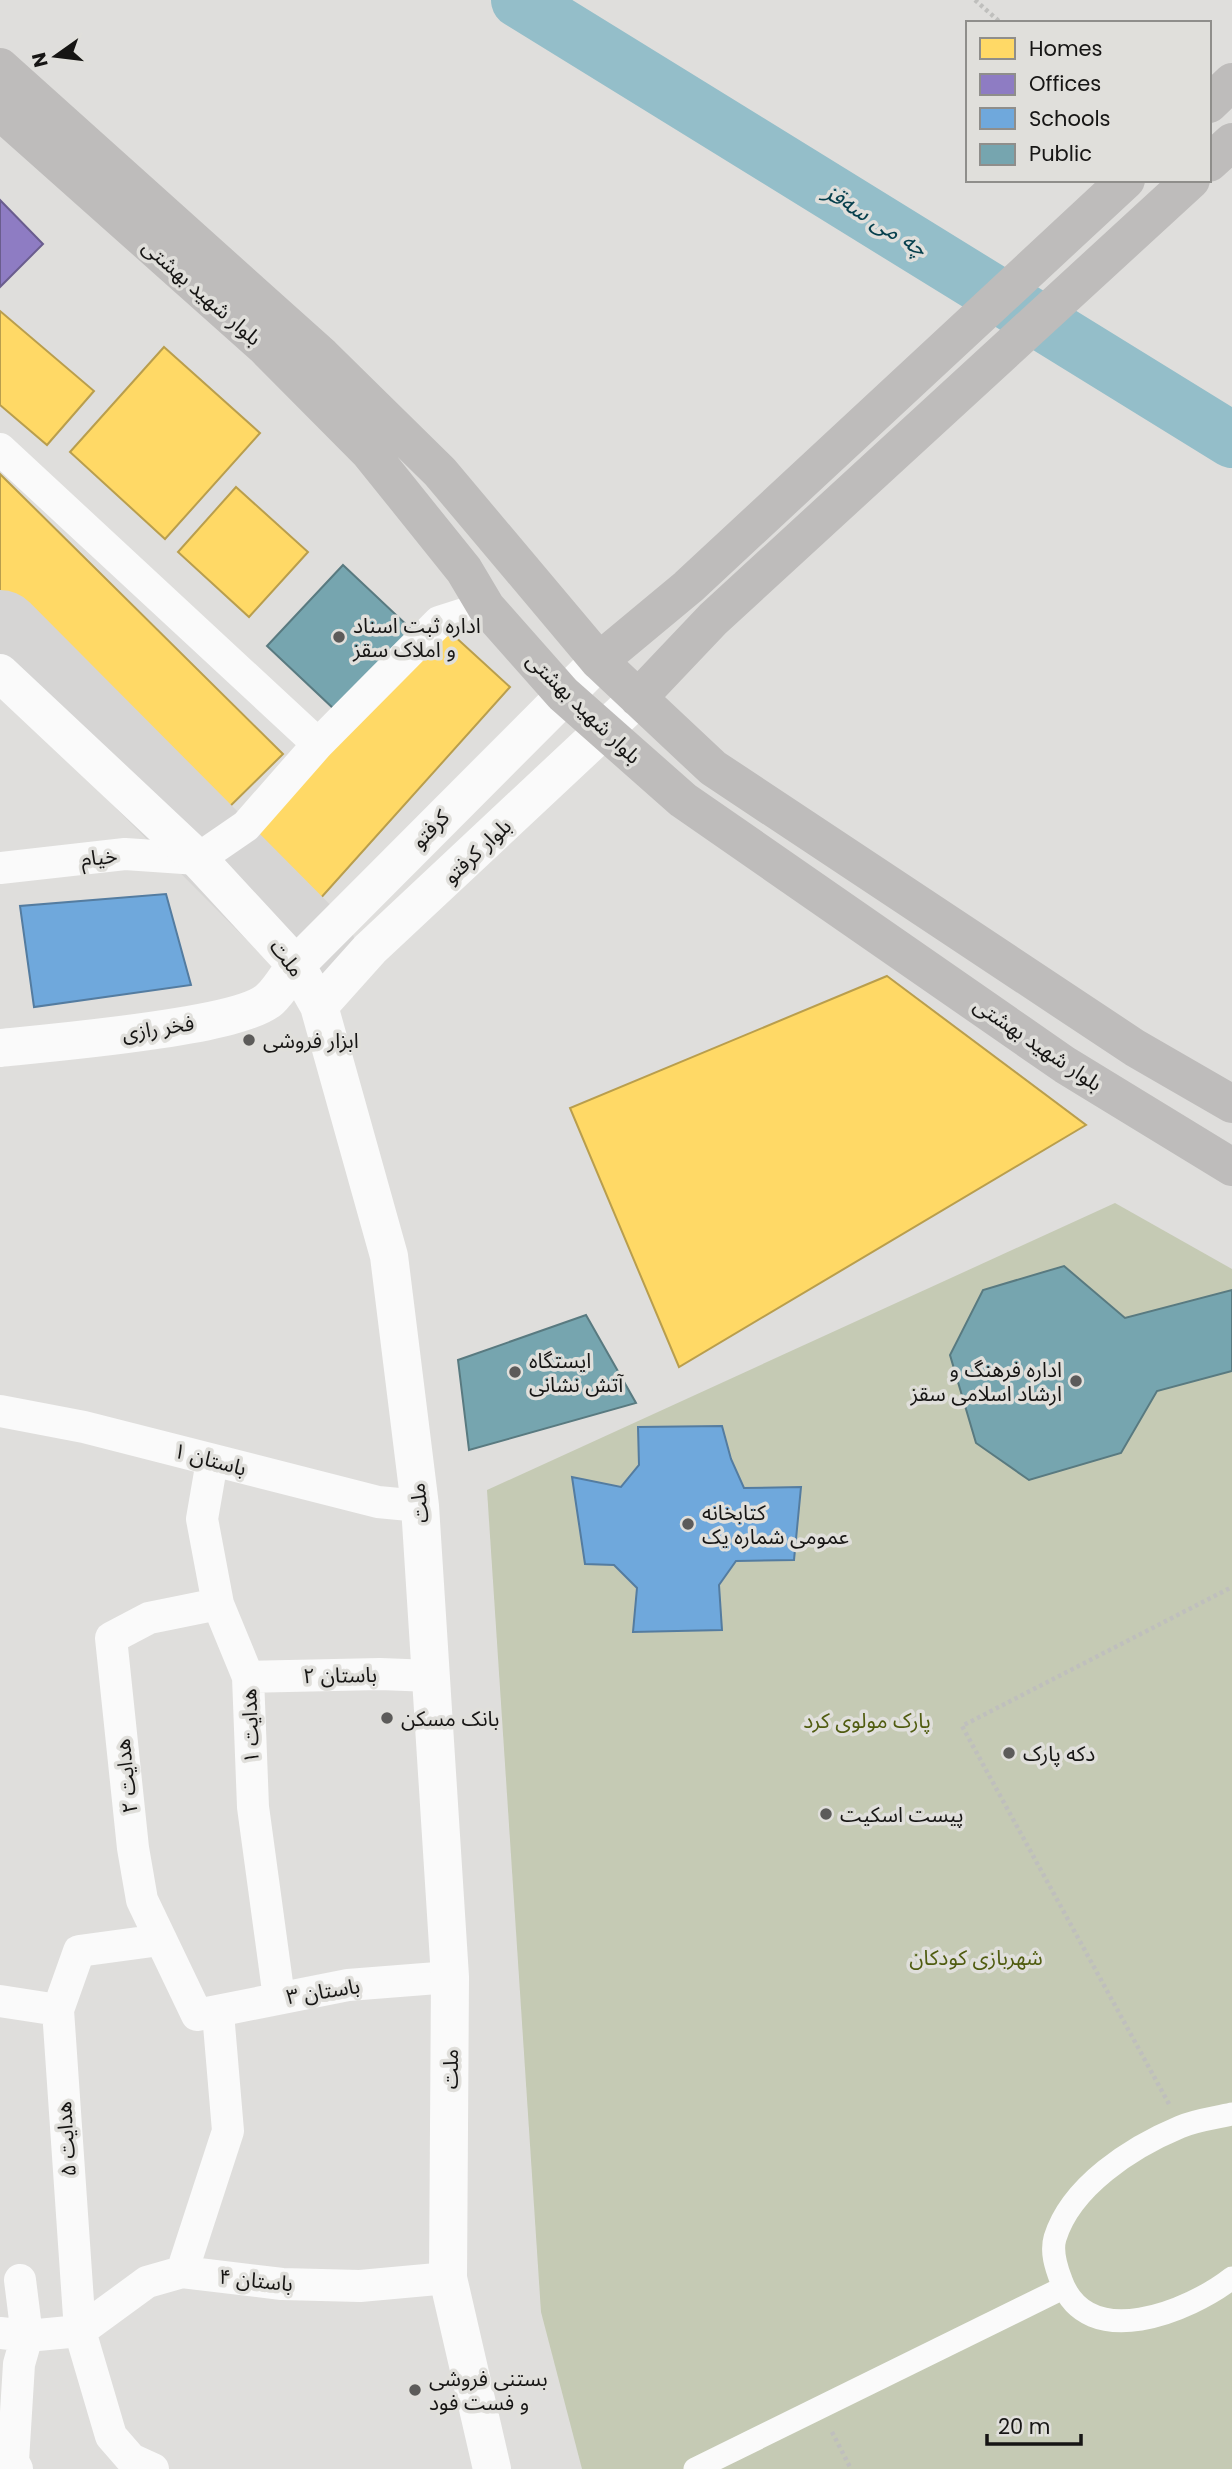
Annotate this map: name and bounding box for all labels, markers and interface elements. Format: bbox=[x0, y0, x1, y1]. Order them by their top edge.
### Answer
north arrow bbox=[21, 21, 91, 91]
legend bbox=[966, 21, 1211, 182]
text: Homes bbox=[1029, 34, 1103, 63]
text: N bbox=[25, 50, 55, 70]
text: Offices bbox=[1029, 69, 1101, 98]
text: Schools bbox=[1029, 104, 1111, 133]
text: Public bbox=[1029, 139, 1092, 168]
water label: چە می سەقز bbox=[817, 175, 934, 265]
street label: بلوار شهید بهشتی bbox=[136, 232, 268, 352]
place label: اداره ثبت اسناد و املاک سقز bbox=[352, 611, 481, 664]
marker: اداره ثبت اسناد و املاک سقز bbox=[331, 629, 347, 645]
street label: بلوار شهید بهشتی bbox=[520, 646, 648, 770]
street label: کرفتو bbox=[404, 803, 456, 855]
street label: بلوار کرفتو bbox=[437, 812, 517, 890]
street label: خیام bbox=[79, 841, 119, 875]
street label: ملت bbox=[263, 933, 311, 983]
street label: بلوار شهید بهشتی bbox=[968, 990, 1108, 1098]
street label: فخر رازی bbox=[120, 1008, 196, 1048]
place label: ابزار فروشی bbox=[263, 1026, 359, 1055]
marker: ابزار فروشی bbox=[241, 1032, 257, 1048]
place label: ایستگاه آتش نشانی bbox=[529, 1346, 624, 1399]
place label: اداره فرهنگ و ارشاد اسلامی سقز bbox=[909, 1355, 1062, 1408]
marker: ایستگاه آتش نشانی bbox=[507, 1364, 523, 1380]
marker: اداره فرهنگ و ارشاد اسلامی سقز bbox=[1068, 1373, 1084, 1389]
street label: باستان ۱ bbox=[170, 1435, 250, 1483]
street label: ملت bbox=[402, 1481, 436, 1525]
place label: کتابخانه عمومی شماره یک bbox=[702, 1498, 849, 1551]
marker: کتابخانه عمومی شماره یک bbox=[680, 1516, 696, 1532]
street label: باستان ۲ bbox=[303, 1660, 377, 1690]
street label: هدایت ۱ bbox=[234, 1688, 266, 1764]
place label: بانک مسکن bbox=[401, 1704, 499, 1733]
park label: پارک مولوی کرد bbox=[803, 1706, 931, 1735]
marker: بانک مسکن bbox=[379, 1710, 395, 1726]
street label: هدایت ۲ bbox=[108, 1737, 144, 1815]
place label: دکه پارک bbox=[1023, 1739, 1095, 1768]
marker: دکه پارک bbox=[1001, 1745, 1017, 1761]
place label: پیست اسکیت bbox=[840, 1800, 963, 1829]
marker: پیست اسکیت bbox=[818, 1806, 834, 1822]
park label: شهربازی کودکان bbox=[909, 1943, 1043, 1972]
street label: باستان ۳ bbox=[284, 1971, 362, 2011]
street label: ملت bbox=[436, 2049, 465, 2089]
street label: هدایت ۵ bbox=[49, 2101, 83, 2177]
street label: باستان ۴ bbox=[218, 2262, 294, 2298]
place label: بستنی فروشی و فست فود bbox=[429, 2364, 548, 2417]
marker: بستنی فروشی و فست فود bbox=[407, 2382, 423, 2398]
scale bar bbox=[987, 2402, 1082, 2446]
text: 20 m bbox=[998, 2412, 1051, 2441]

